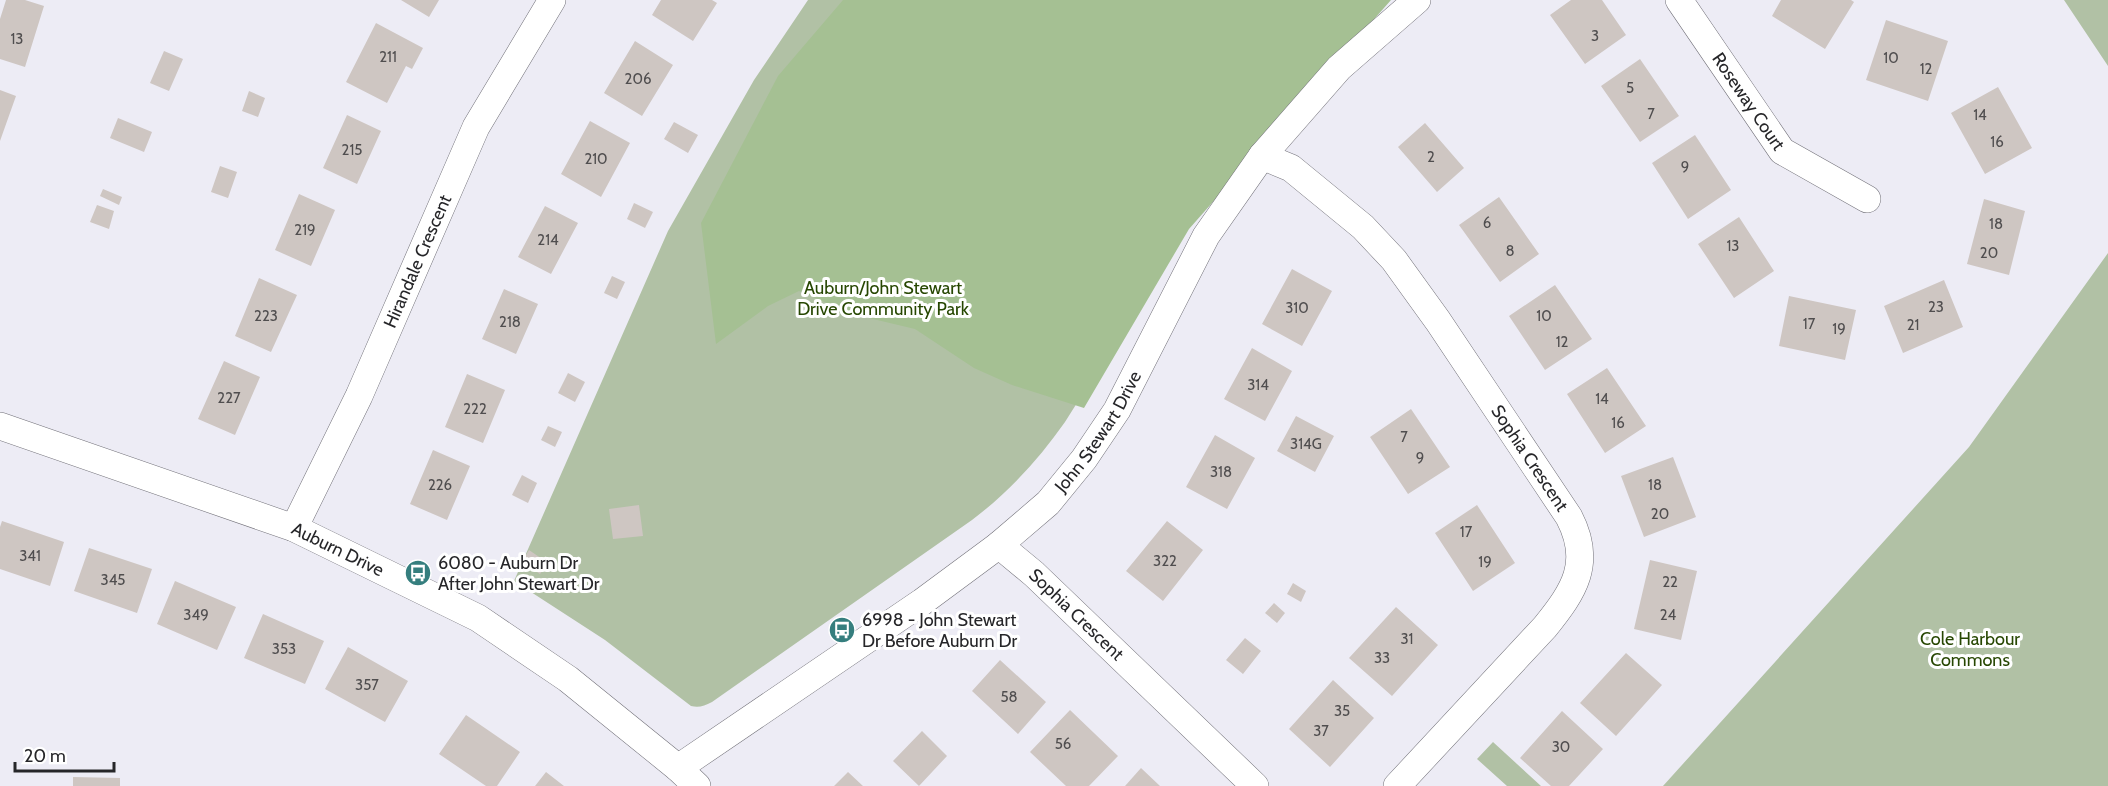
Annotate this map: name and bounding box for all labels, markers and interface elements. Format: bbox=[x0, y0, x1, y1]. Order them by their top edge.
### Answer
house number: 3 bbox=[1591, 27, 1599, 45]
house number: 13 bbox=[10, 30, 24, 48]
house number: 211 bbox=[379, 48, 397, 66]
street label: Roseway Court bbox=[1707, 49, 1789, 155]
house number: 10 bbox=[1883, 49, 1899, 67]
house number: 12 bbox=[1920, 60, 1933, 78]
house number: 206 bbox=[625, 70, 651, 88]
house number: 5 bbox=[1626, 79, 1634, 97]
house number: 7 bbox=[1647, 105, 1655, 123]
house number: 14 bbox=[1973, 106, 1987, 124]
house number: 16 bbox=[1990, 133, 2004, 151]
house number: 215 bbox=[342, 141, 362, 159]
house number: 2 bbox=[1427, 148, 1435, 166]
house number: 210 bbox=[584, 150, 608, 168]
house number: 9 bbox=[1681, 158, 1689, 176]
street label: Hirandale Crescent bbox=[379, 191, 456, 331]
house number: 6 bbox=[1483, 214, 1491, 232]
house number: 18 bbox=[1989, 215, 2003, 233]
house number: 219 bbox=[294, 221, 316, 239]
house number: 214 bbox=[537, 231, 559, 249]
house number: 13 bbox=[1726, 237, 1740, 255]
house number: 8 bbox=[1505, 242, 1515, 260]
house number: 20 bbox=[1980, 244, 1998, 262]
park label: Auburn/John Stewart Drive Community Park bbox=[797, 277, 970, 320]
house number: 23 bbox=[1928, 298, 1944, 316]
house number: 310 bbox=[1285, 299, 1309, 317]
house number: 223 bbox=[254, 307, 278, 325]
house number: 10 bbox=[1536, 307, 1552, 325]
house number: 218 bbox=[499, 313, 521, 331]
house number: 17 bbox=[1803, 315, 1816, 333]
house number: 21 bbox=[1907, 316, 1919, 334]
house number: 19 bbox=[1832, 320, 1846, 338]
house number: 12 bbox=[1556, 333, 1569, 351]
street label: John Stewart Drive bbox=[1049, 367, 1146, 498]
house number: 314 bbox=[1247, 376, 1269, 394]
house number: 227 bbox=[217, 389, 241, 407]
house number: 14 bbox=[1595, 390, 1609, 408]
house number: 222 bbox=[463, 400, 487, 418]
street label: Sophia Crescent bbox=[1486, 401, 1573, 516]
house number: 16 bbox=[1611, 414, 1625, 432]
house number: 7 bbox=[1400, 428, 1408, 446]
house number: 314G bbox=[1290, 435, 1322, 453]
house number: 9 bbox=[1416, 449, 1424, 467]
house number: 318 bbox=[1210, 463, 1232, 481]
house number: 226 bbox=[428, 476, 452, 494]
house number: 18 bbox=[1648, 476, 1662, 494]
house number: 20 bbox=[1651, 505, 1669, 523]
street label: Auburn Drive bbox=[288, 518, 388, 581]
house number: 17 bbox=[1460, 523, 1473, 541]
house number: 341 bbox=[19, 547, 41, 565]
place label: 6080 - Auburn Dr After John Stewart Dr bbox=[438, 552, 600, 595]
house number: 322 bbox=[1153, 552, 1177, 570]
house number: 19 bbox=[1478, 553, 1492, 571]
bus stop icon: 6080 - Auburn Dr After John Stewart Dr bbox=[403, 558, 433, 588]
street label: Sophia Crescent bbox=[1024, 564, 1128, 665]
house number: 345 bbox=[101, 571, 125, 589]
house number: 22 bbox=[1662, 573, 1678, 591]
house number: 349 bbox=[183, 606, 209, 624]
house number: 24 bbox=[1660, 606, 1677, 624]
place label: 6998 - John Stewart Dr Before Auburn Dr bbox=[862, 609, 1018, 652]
bus stop icon: 6998 - John Stewart Dr Before Auburn Dr bbox=[827, 615, 857, 645]
park label: Cole Harbour Commons bbox=[1920, 628, 2020, 671]
house number: 31 bbox=[1400, 630, 1414, 648]
house number: 353 bbox=[272, 640, 296, 658]
house number: 33 bbox=[1374, 649, 1390, 667]
house number: 357 bbox=[355, 676, 379, 694]
house number: 58 bbox=[1000, 688, 1018, 706]
house number: 35 bbox=[1334, 702, 1350, 720]
house number: 37 bbox=[1313, 722, 1329, 740]
scale bar bbox=[15, 735, 114, 773]
house number: 56 bbox=[1055, 735, 1071, 753]
house number: 30 bbox=[1552, 738, 1570, 756]
text: 20 m bbox=[24, 745, 66, 767]

